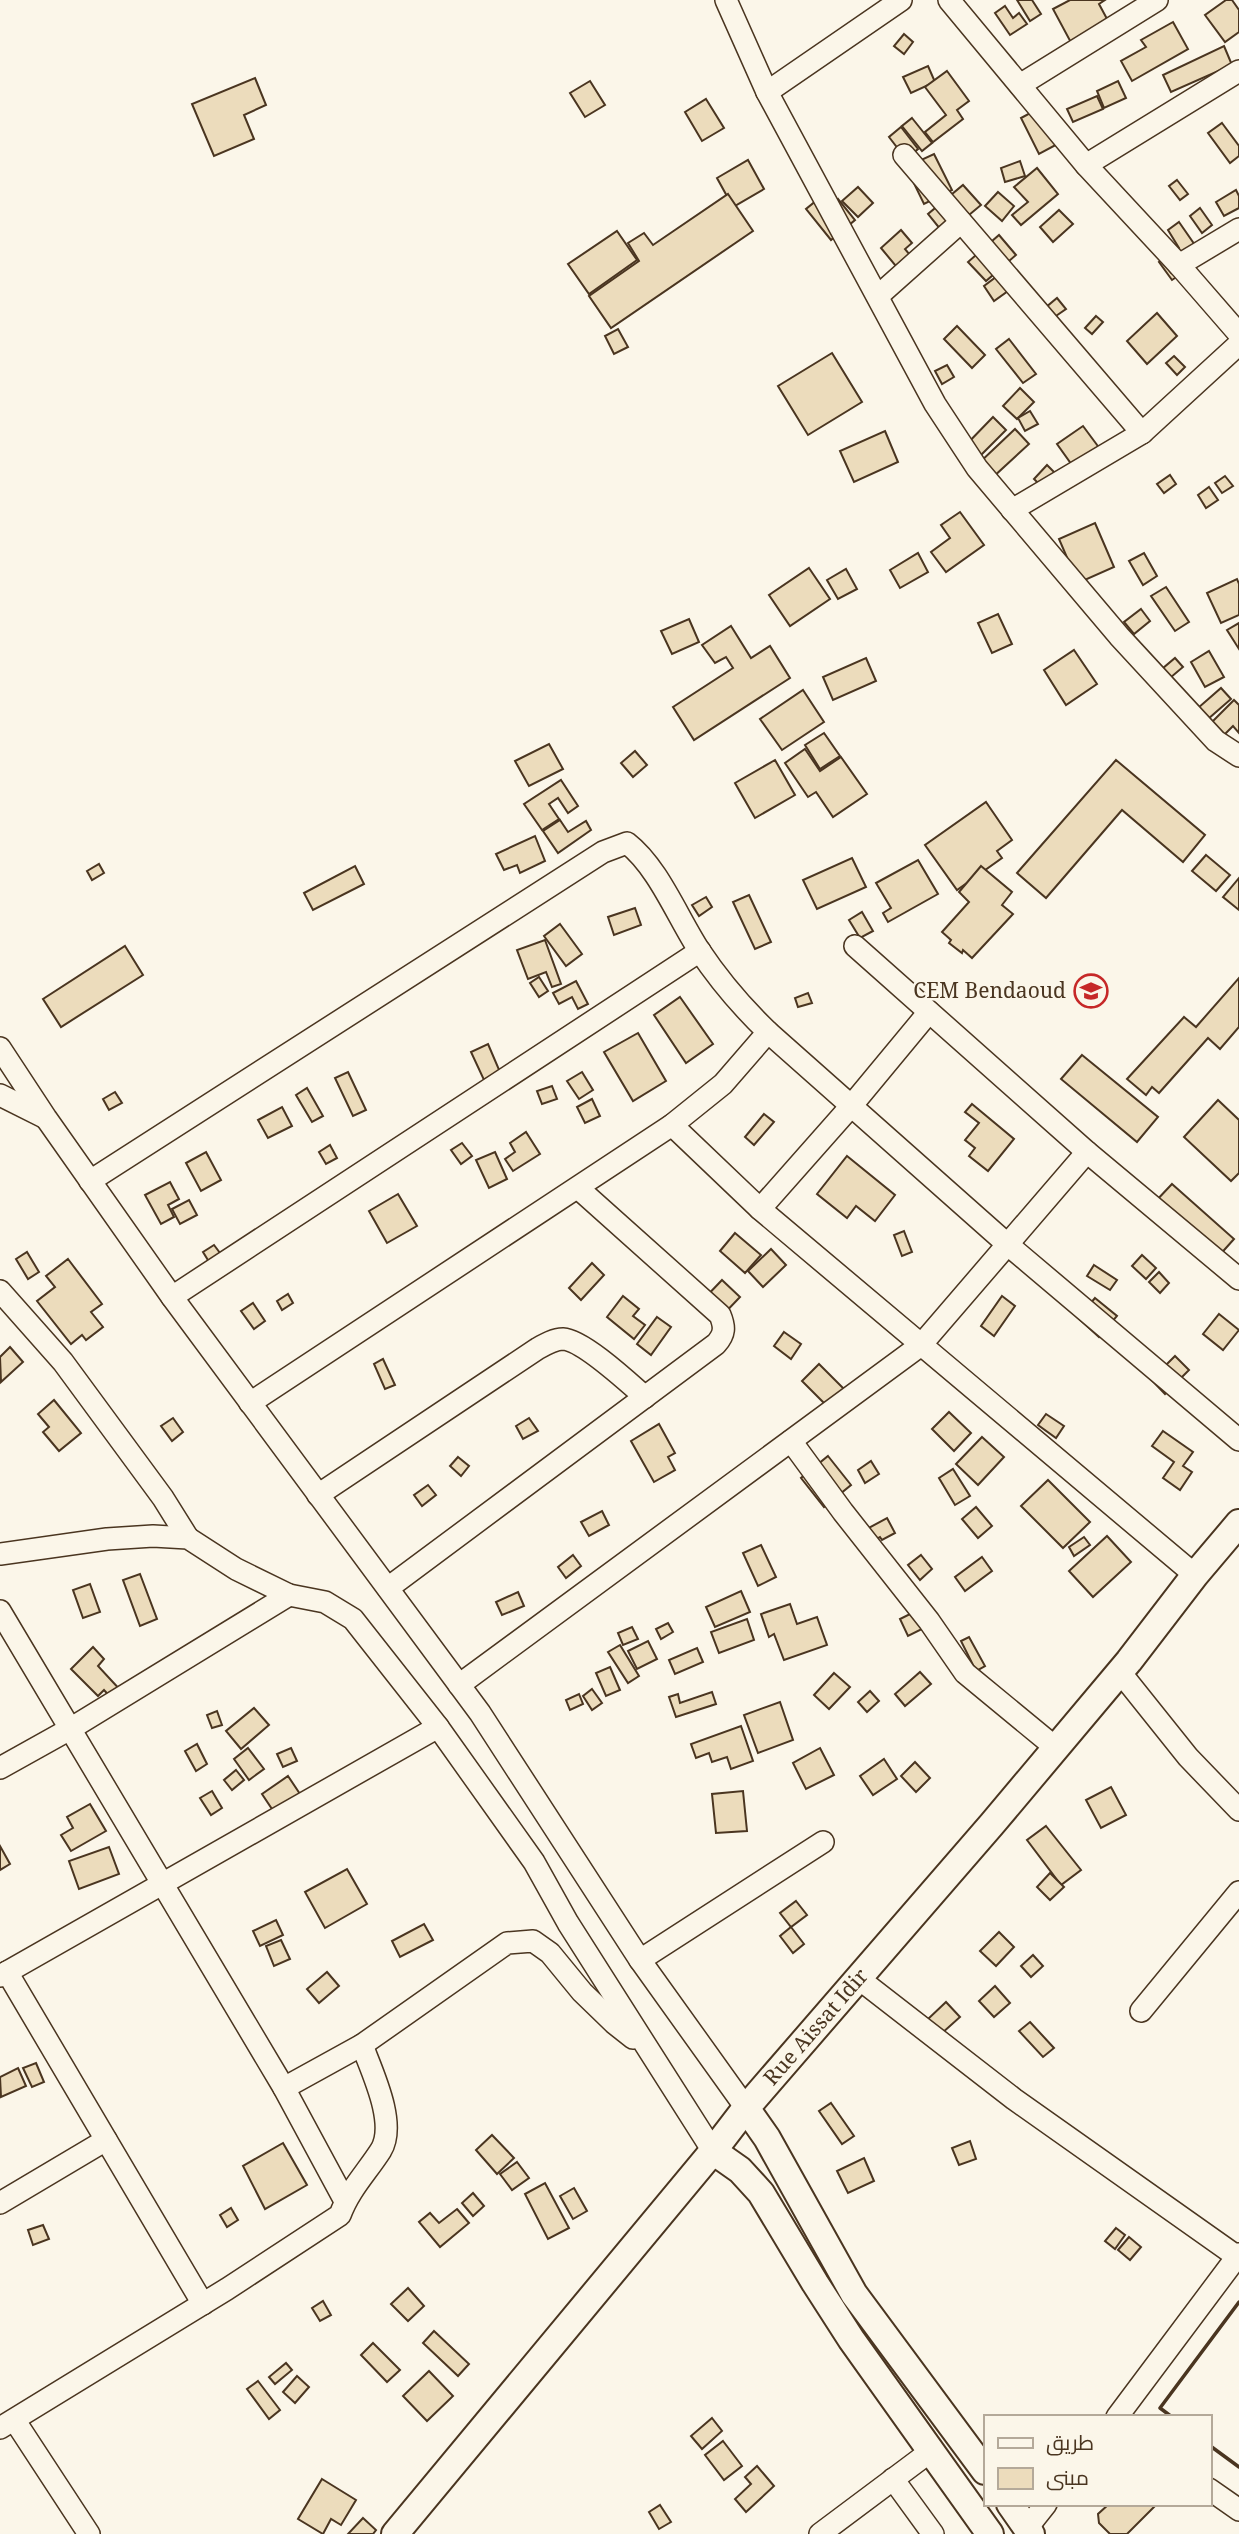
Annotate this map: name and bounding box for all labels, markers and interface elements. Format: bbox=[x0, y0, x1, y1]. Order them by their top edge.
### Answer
school or university icon: CEM Bendaoud bbox=[1072, 972, 1110, 1010]
place label: CEM Bendaoud bbox=[913, 976, 1066, 1004]
street label: Rue Aissat Idir bbox=[757, 1962, 874, 2091]
legend bbox=[984, 2415, 1211, 2506]
text: طريق bbox=[1046, 2428, 1094, 2456]
text: مبنى bbox=[1046, 2463, 1089, 2491]

